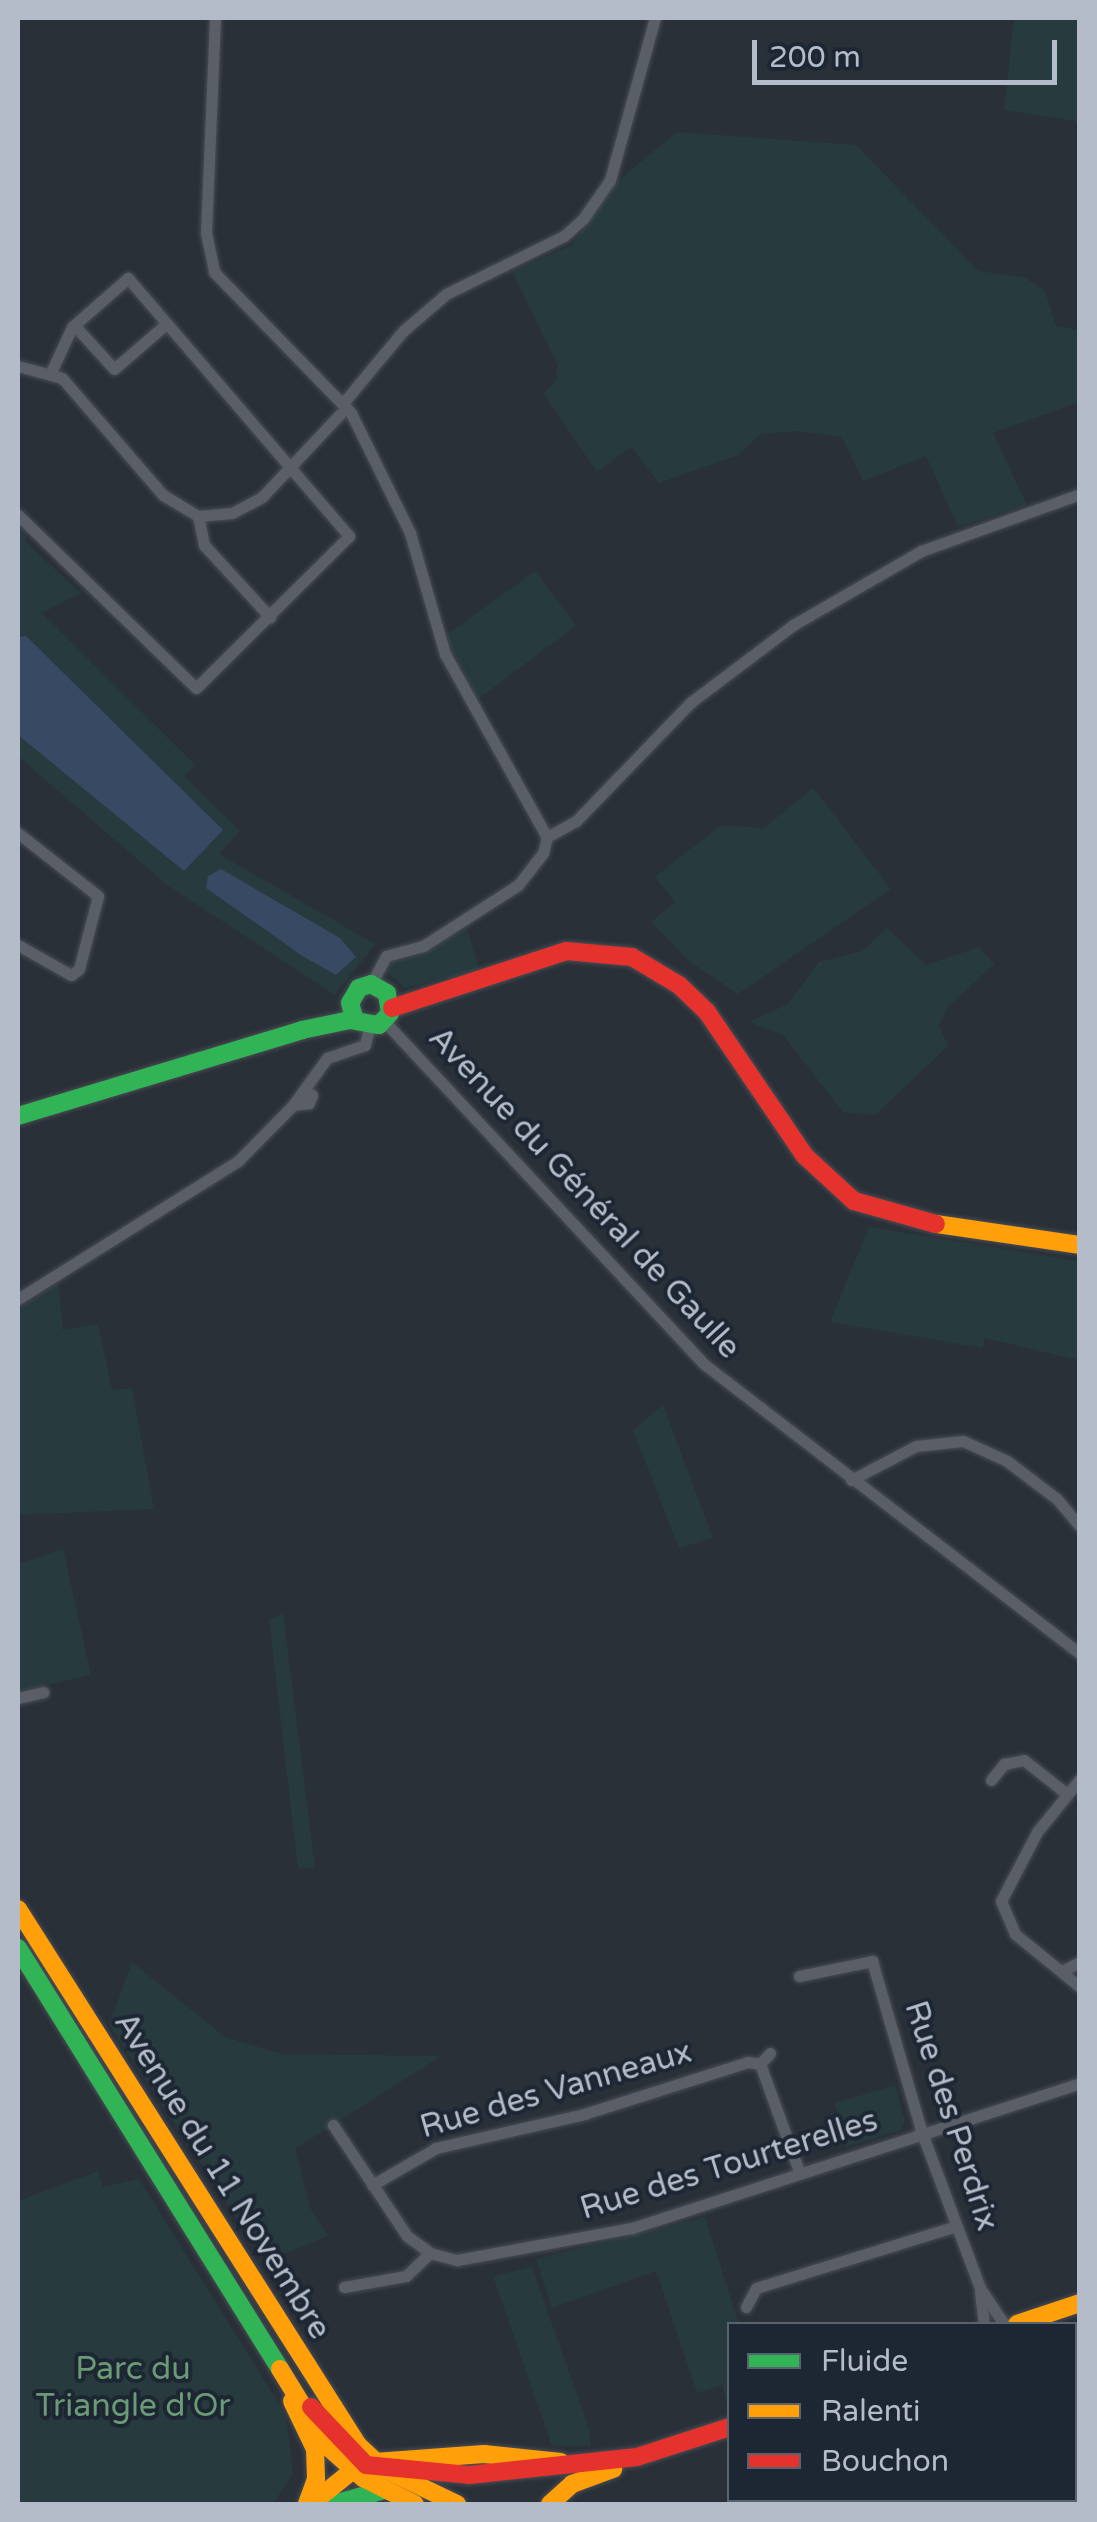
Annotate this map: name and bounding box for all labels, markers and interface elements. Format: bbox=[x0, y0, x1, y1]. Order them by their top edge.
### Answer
scale bar bbox=[757, 20, 1062, 82]
text: 200 m bbox=[769, 39, 861, 76]
street label: Avenue du Général de Gaulle bbox=[420, 1019, 748, 1367]
street label: Rue des Perdrix bbox=[896, 1996, 1006, 2236]
street label: Avenue du 11 Novembre bbox=[106, 2005, 338, 2347]
street label: Rue des Vanneaux bbox=[416, 2033, 696, 2147]
street label: Rue des Tourterelles bbox=[576, 2102, 882, 2228]
legend bbox=[727, 2322, 1077, 2502]
text: Fluide bbox=[821, 2343, 908, 2380]
park label: Parc du Triangle d'Or bbox=[35, 2351, 231, 2426]
text: Ralenti bbox=[821, 2393, 921, 2430]
text: Bouchon bbox=[821, 2443, 949, 2480]

